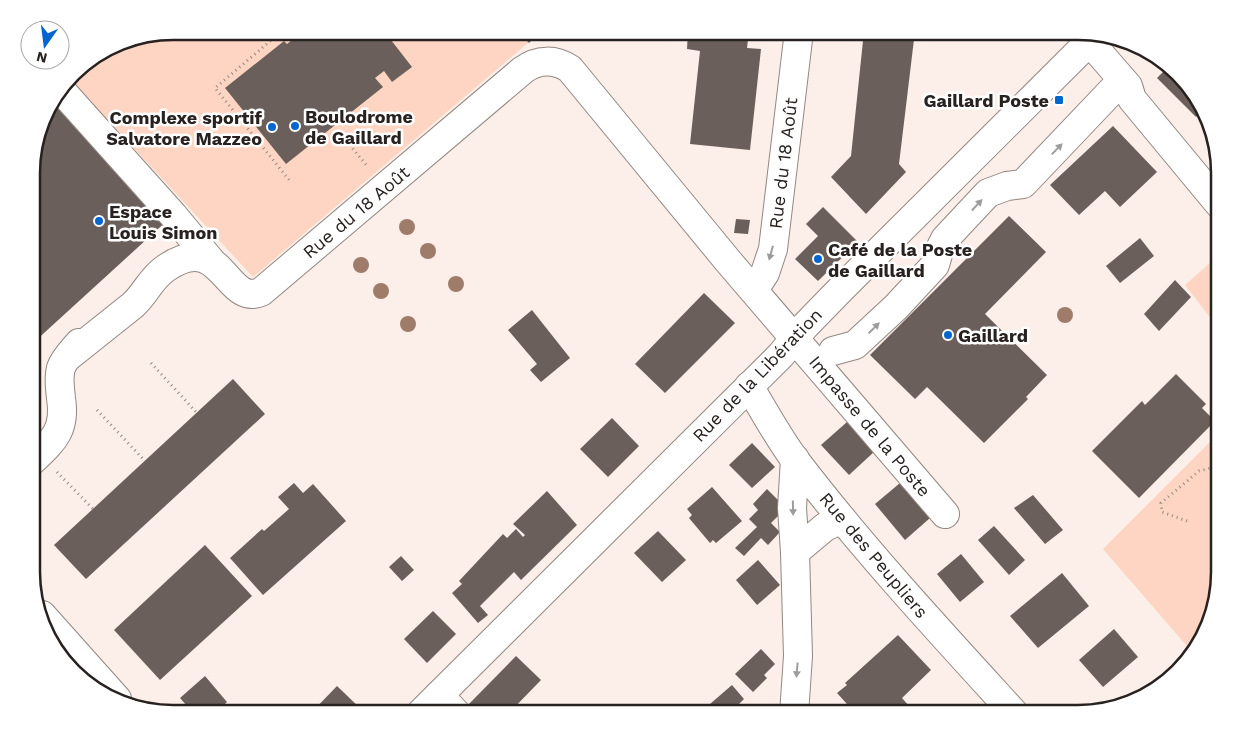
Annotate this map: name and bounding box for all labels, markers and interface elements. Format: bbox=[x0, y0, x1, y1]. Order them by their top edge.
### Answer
north arrow bbox=[20, 20, 70, 70]
text: N bbox=[35, 49, 49, 67]
place label: Gaillard Poste bbox=[924, 90, 1049, 111]
marker: Gaillard Poste bbox=[1053, 94, 1065, 106]
street label: Rue du 18 Août bbox=[765, 96, 802, 230]
place label: Boulodrome de Gaillard bbox=[305, 106, 413, 148]
place label: Complexe sportif Salvatore Mazzeo bbox=[106, 107, 263, 149]
marker: Boulodrome de Gaillard bbox=[289, 120, 301, 132]
marker: Complexe sportif Salvatore Mazzeo bbox=[266, 121, 278, 133]
one-way arrow bbox=[1051, 143, 1063, 155]
street label: Rue du 18 Août bbox=[299, 161, 414, 263]
one-way arrow bbox=[971, 199, 983, 211]
place label: Espace Louis Simon bbox=[109, 201, 217, 243]
marker: Espace Louis Simon bbox=[93, 215, 105, 227]
place label: Café de la Poste de Gaillard bbox=[828, 239, 972, 281]
one-way arrow bbox=[767, 246, 775, 261]
marker: Café de la Poste de Gaillard bbox=[812, 253, 824, 265]
street label: Rue de la Libération bbox=[688, 304, 826, 446]
one-way arrow bbox=[868, 322, 880, 334]
place label: Gaillard bbox=[958, 325, 1028, 346]
marker: Gaillard bbox=[942, 329, 954, 341]
street label: Impasse de la Poste bbox=[805, 351, 935, 501]
street label: Rue des Peupliers bbox=[815, 488, 933, 622]
one-way arrow bbox=[789, 500, 797, 516]
one-way arrow bbox=[793, 663, 801, 679]

